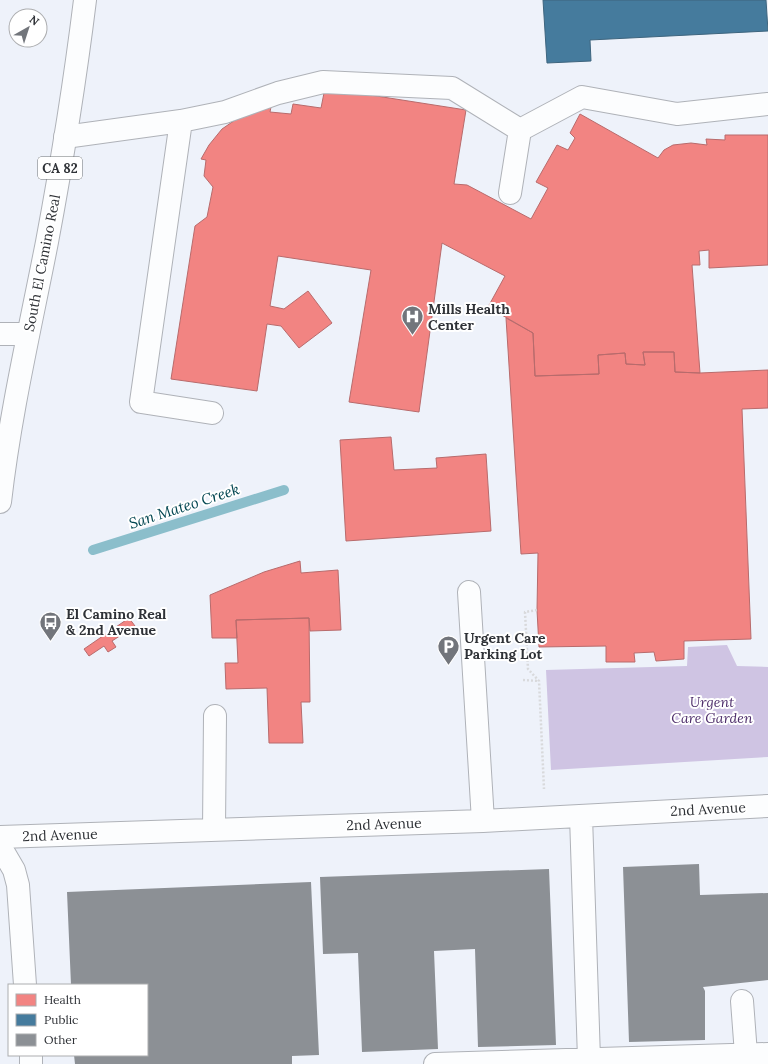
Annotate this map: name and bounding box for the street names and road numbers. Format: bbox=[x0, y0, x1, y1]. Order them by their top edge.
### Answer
road number: CA 82 bbox=[38, 157, 82, 179]
street label: South El Camino Real bbox=[20, 193, 64, 333]
street label: 2nd Avenue bbox=[670, 798, 747, 820]
street label: 2nd Avenue bbox=[346, 814, 422, 834]
street label: 2nd Avenue bbox=[22, 825, 98, 845]

